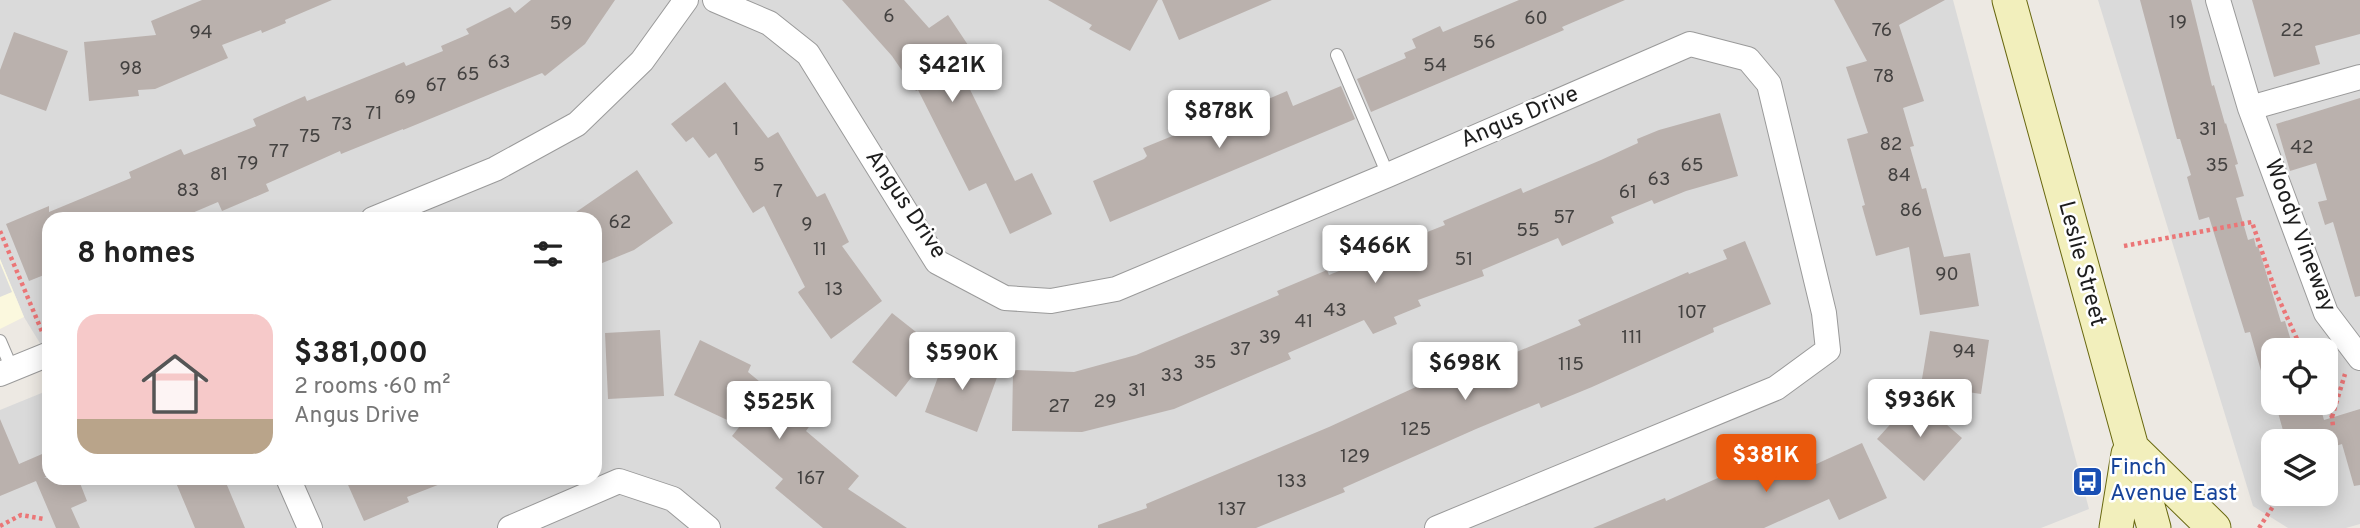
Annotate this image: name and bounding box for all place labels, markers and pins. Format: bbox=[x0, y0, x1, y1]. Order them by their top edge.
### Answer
pin: $421K bbox=[903, 44, 1001, 104]
pin: $878K bbox=[1170, 90, 1268, 150]
pin: $466K bbox=[1326, 226, 1424, 285]
pin: $590K bbox=[913, 332, 1011, 392]
pin: $698K bbox=[1416, 342, 1514, 402]
pin: $936K bbox=[1871, 380, 1969, 439]
pin: $525K bbox=[730, 382, 828, 441]
pin: $381K bbox=[1717, 434, 1815, 494]
place label: Finch Avenue East bbox=[2110, 454, 2237, 509]
bus stop icon: Finch Avenue East bbox=[2070, 464, 2104, 498]

